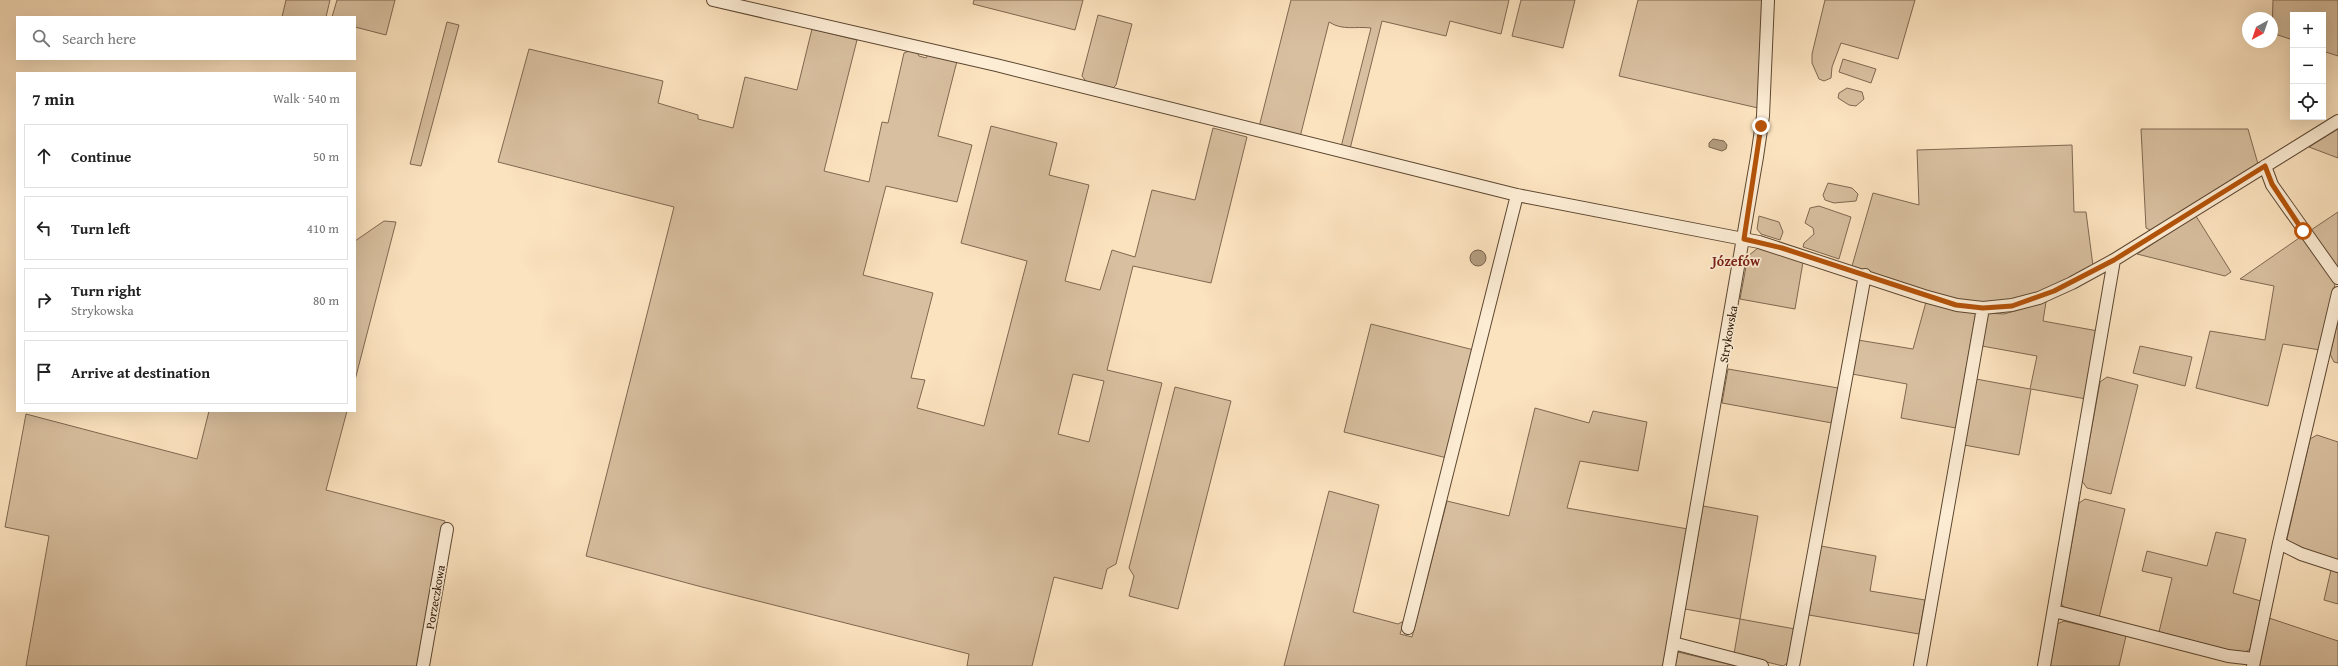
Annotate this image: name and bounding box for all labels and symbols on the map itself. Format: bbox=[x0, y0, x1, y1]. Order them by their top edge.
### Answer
north arrow bbox=[2242, 12, 2278, 48]
route end bbox=[1752, 117, 1770, 135]
route start bbox=[2294, 222, 2312, 240]
district label: Józefów bbox=[1710, 251, 1761, 271]
street label: Strykowska bbox=[1715, 304, 1741, 364]
street label: Porzeczkowa bbox=[421, 563, 449, 630]

